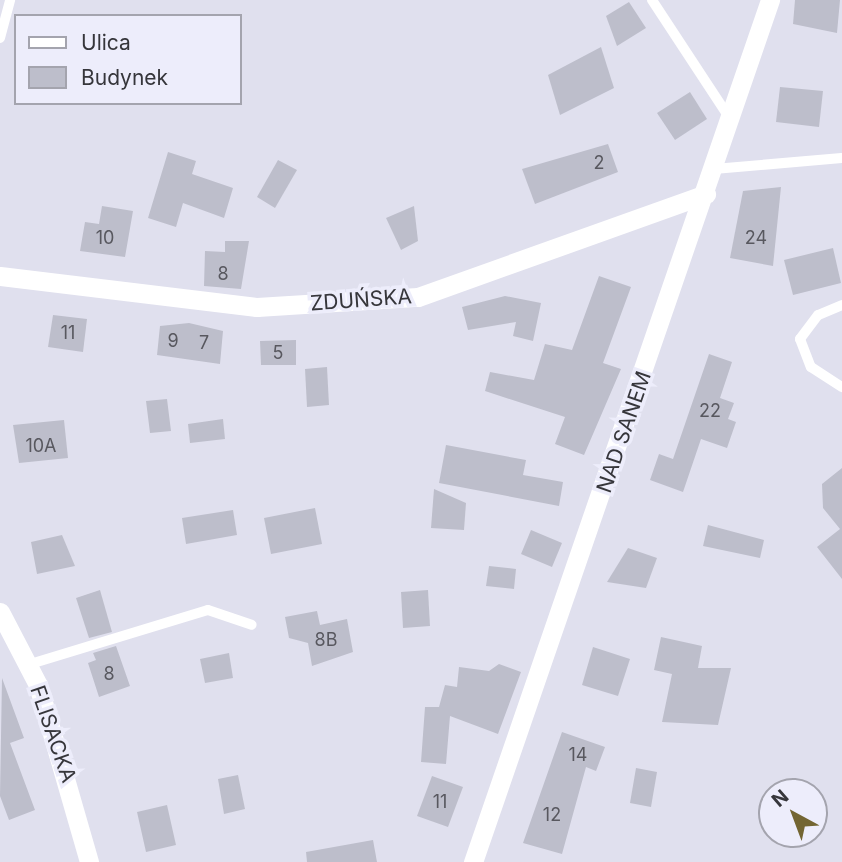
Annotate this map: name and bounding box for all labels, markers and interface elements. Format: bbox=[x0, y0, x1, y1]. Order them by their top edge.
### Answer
legend bbox=[14, 14, 242, 105]
text: Ulica bbox=[81, 30, 131, 55]
text: Budynek bbox=[81, 65, 168, 90]
house number: 2 bbox=[594, 152, 604, 174]
house number: 10 bbox=[96, 227, 114, 249]
house number: 24 bbox=[745, 227, 767, 249]
house number: 8 bbox=[217, 263, 229, 285]
street label: ZDUŃSKA bbox=[309, 284, 413, 316]
house number: 11 bbox=[61, 322, 75, 344]
house number: 9 bbox=[167, 330, 179, 352]
house number: 7 bbox=[199, 332, 209, 354]
house number: 5 bbox=[273, 342, 283, 364]
street label: NAD SANEM bbox=[591, 368, 657, 496]
house number: 22 bbox=[699, 400, 721, 422]
house number: 10A bbox=[25, 435, 57, 457]
house number: 8B bbox=[315, 629, 337, 651]
house number: 8 bbox=[103, 663, 115, 685]
street label: FLISACKA bbox=[25, 682, 81, 786]
house number: 14 bbox=[569, 744, 587, 766]
north arrow bbox=[758, 778, 828, 848]
text: N bbox=[767, 785, 793, 812]
house number: 11 bbox=[433, 791, 447, 813]
house number: 12 bbox=[543, 804, 561, 826]

